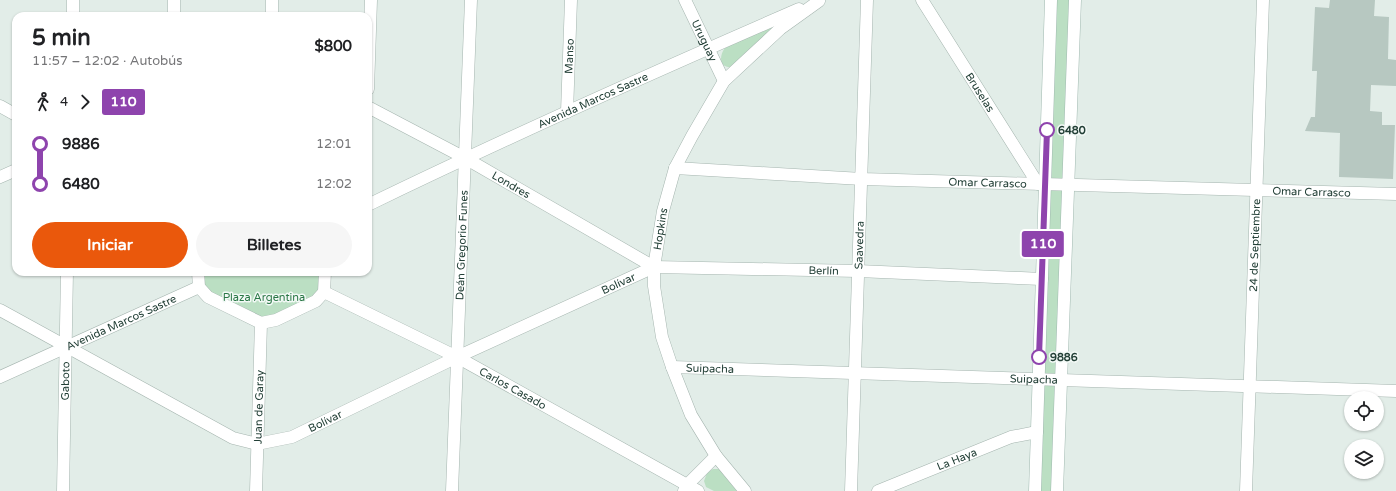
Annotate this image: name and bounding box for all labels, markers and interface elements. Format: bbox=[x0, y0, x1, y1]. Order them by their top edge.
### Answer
street label: Uruguay bbox=[689, 18, 720, 64]
text: 5 min bbox=[32, 25, 91, 51]
text: $800 bbox=[314, 37, 352, 55]
street label: Manso bbox=[562, 38, 576, 74]
text: 11:57 – 12:02 · Autobús bbox=[32, 53, 182, 69]
street label: Avenida Marcos Sastre bbox=[536, 70, 650, 131]
street label: Bruselas bbox=[963, 70, 997, 114]
icon: walk bbox=[32, 91, 54, 113]
icon: forward bbox=[74, 91, 96, 113]
text: 110 bbox=[110, 93, 137, 110]
text: 4 bbox=[60, 94, 68, 110]
marker: 6480 bbox=[1039, 122, 1055, 138]
place label: 6480 bbox=[1058, 124, 1086, 137]
text: 9886 bbox=[62, 135, 100, 153]
text: 12:01 bbox=[316, 136, 352, 152]
street label: Londres bbox=[490, 168, 533, 201]
text: 6480 bbox=[62, 175, 100, 193]
street label: Omar Carrasco bbox=[948, 175, 1027, 190]
text: 12:02 bbox=[316, 176, 352, 192]
street label: Omar Carrasco bbox=[1272, 184, 1351, 199]
street label: Deán Gregorio Funes bbox=[453, 190, 470, 300]
street label: 24 de Septiembre bbox=[1246, 198, 1263, 292]
street label: Hopkins bbox=[650, 206, 670, 251]
street label: Saavedra bbox=[852, 221, 866, 270]
button: Iniciar bbox=[32, 222, 188, 268]
button: Billetes bbox=[196, 222, 352, 268]
line badge: 110 bbox=[1020, 231, 1066, 257]
text: 110 bbox=[1030, 235, 1056, 252]
street label: Berlín bbox=[808, 264, 839, 277]
street label: Bolívar bbox=[599, 270, 638, 297]
park label: Plaza Argentina bbox=[223, 291, 305, 304]
street label: Avenida Marcos Sastre bbox=[64, 292, 178, 353]
marker: 9886 bbox=[1031, 349, 1047, 365]
place label: 9886 bbox=[1050, 351, 1078, 364]
street label: Gaboto bbox=[58, 361, 72, 401]
street label: Suipacha bbox=[686, 361, 734, 376]
street label: Carlos Casado bbox=[477, 364, 549, 412]
street label: Juan de Garay bbox=[251, 370, 266, 444]
street label: Suipacha bbox=[1010, 372, 1058, 386]
map controls bbox=[1344, 391, 1384, 479]
button: locate bbox=[1344, 391, 1384, 431]
street label: Bolívar bbox=[306, 407, 345, 435]
button: layers bbox=[1344, 439, 1384, 479]
street label: La Haya bbox=[935, 445, 979, 473]

